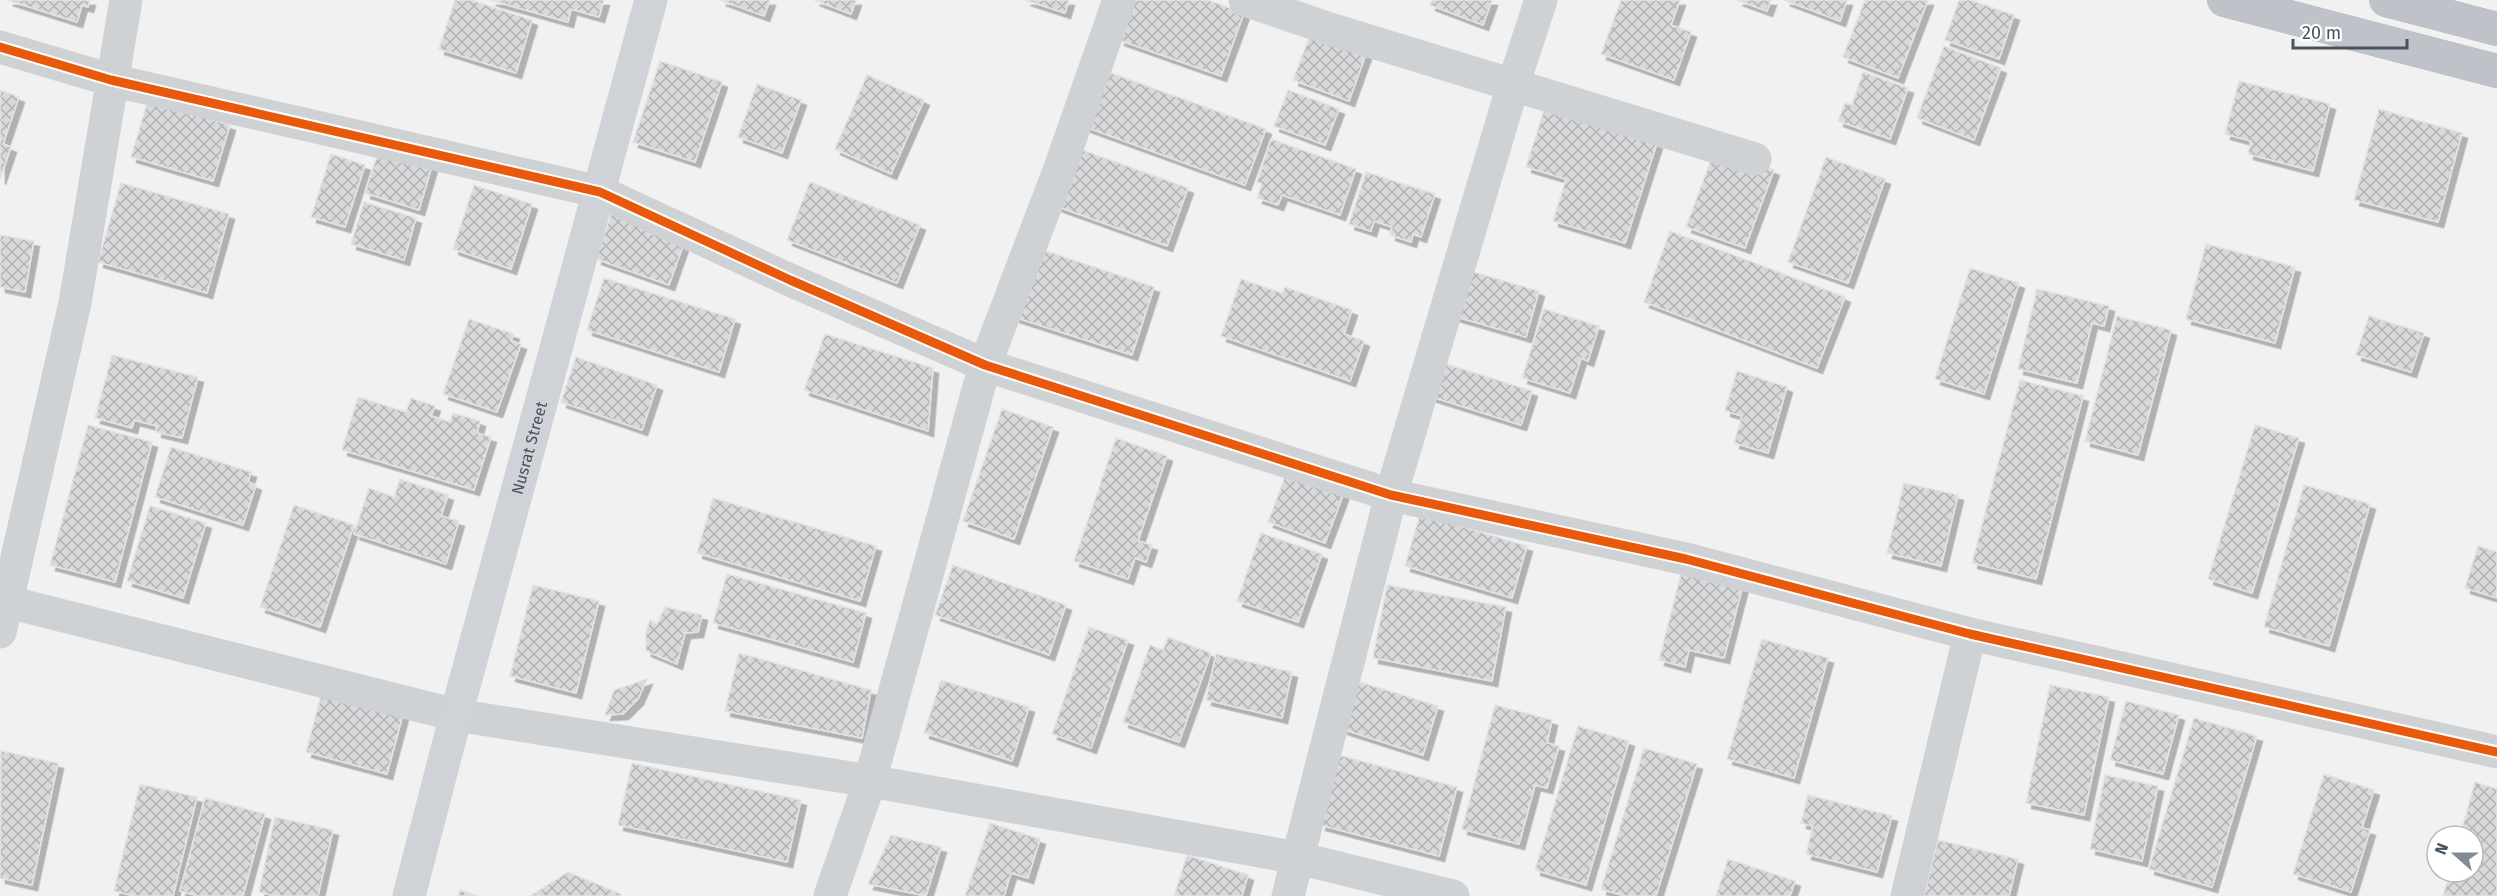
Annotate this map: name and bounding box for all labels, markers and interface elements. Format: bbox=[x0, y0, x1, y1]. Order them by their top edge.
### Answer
scale bar bbox=[2293, 12, 2407, 50]
text: 20 m bbox=[2302, 22, 2341, 44]
street label: Nusrat Street bbox=[508, 399, 551, 496]
north arrow bbox=[2425, 824, 2485, 884]
text: N bbox=[2431, 840, 2452, 857]

